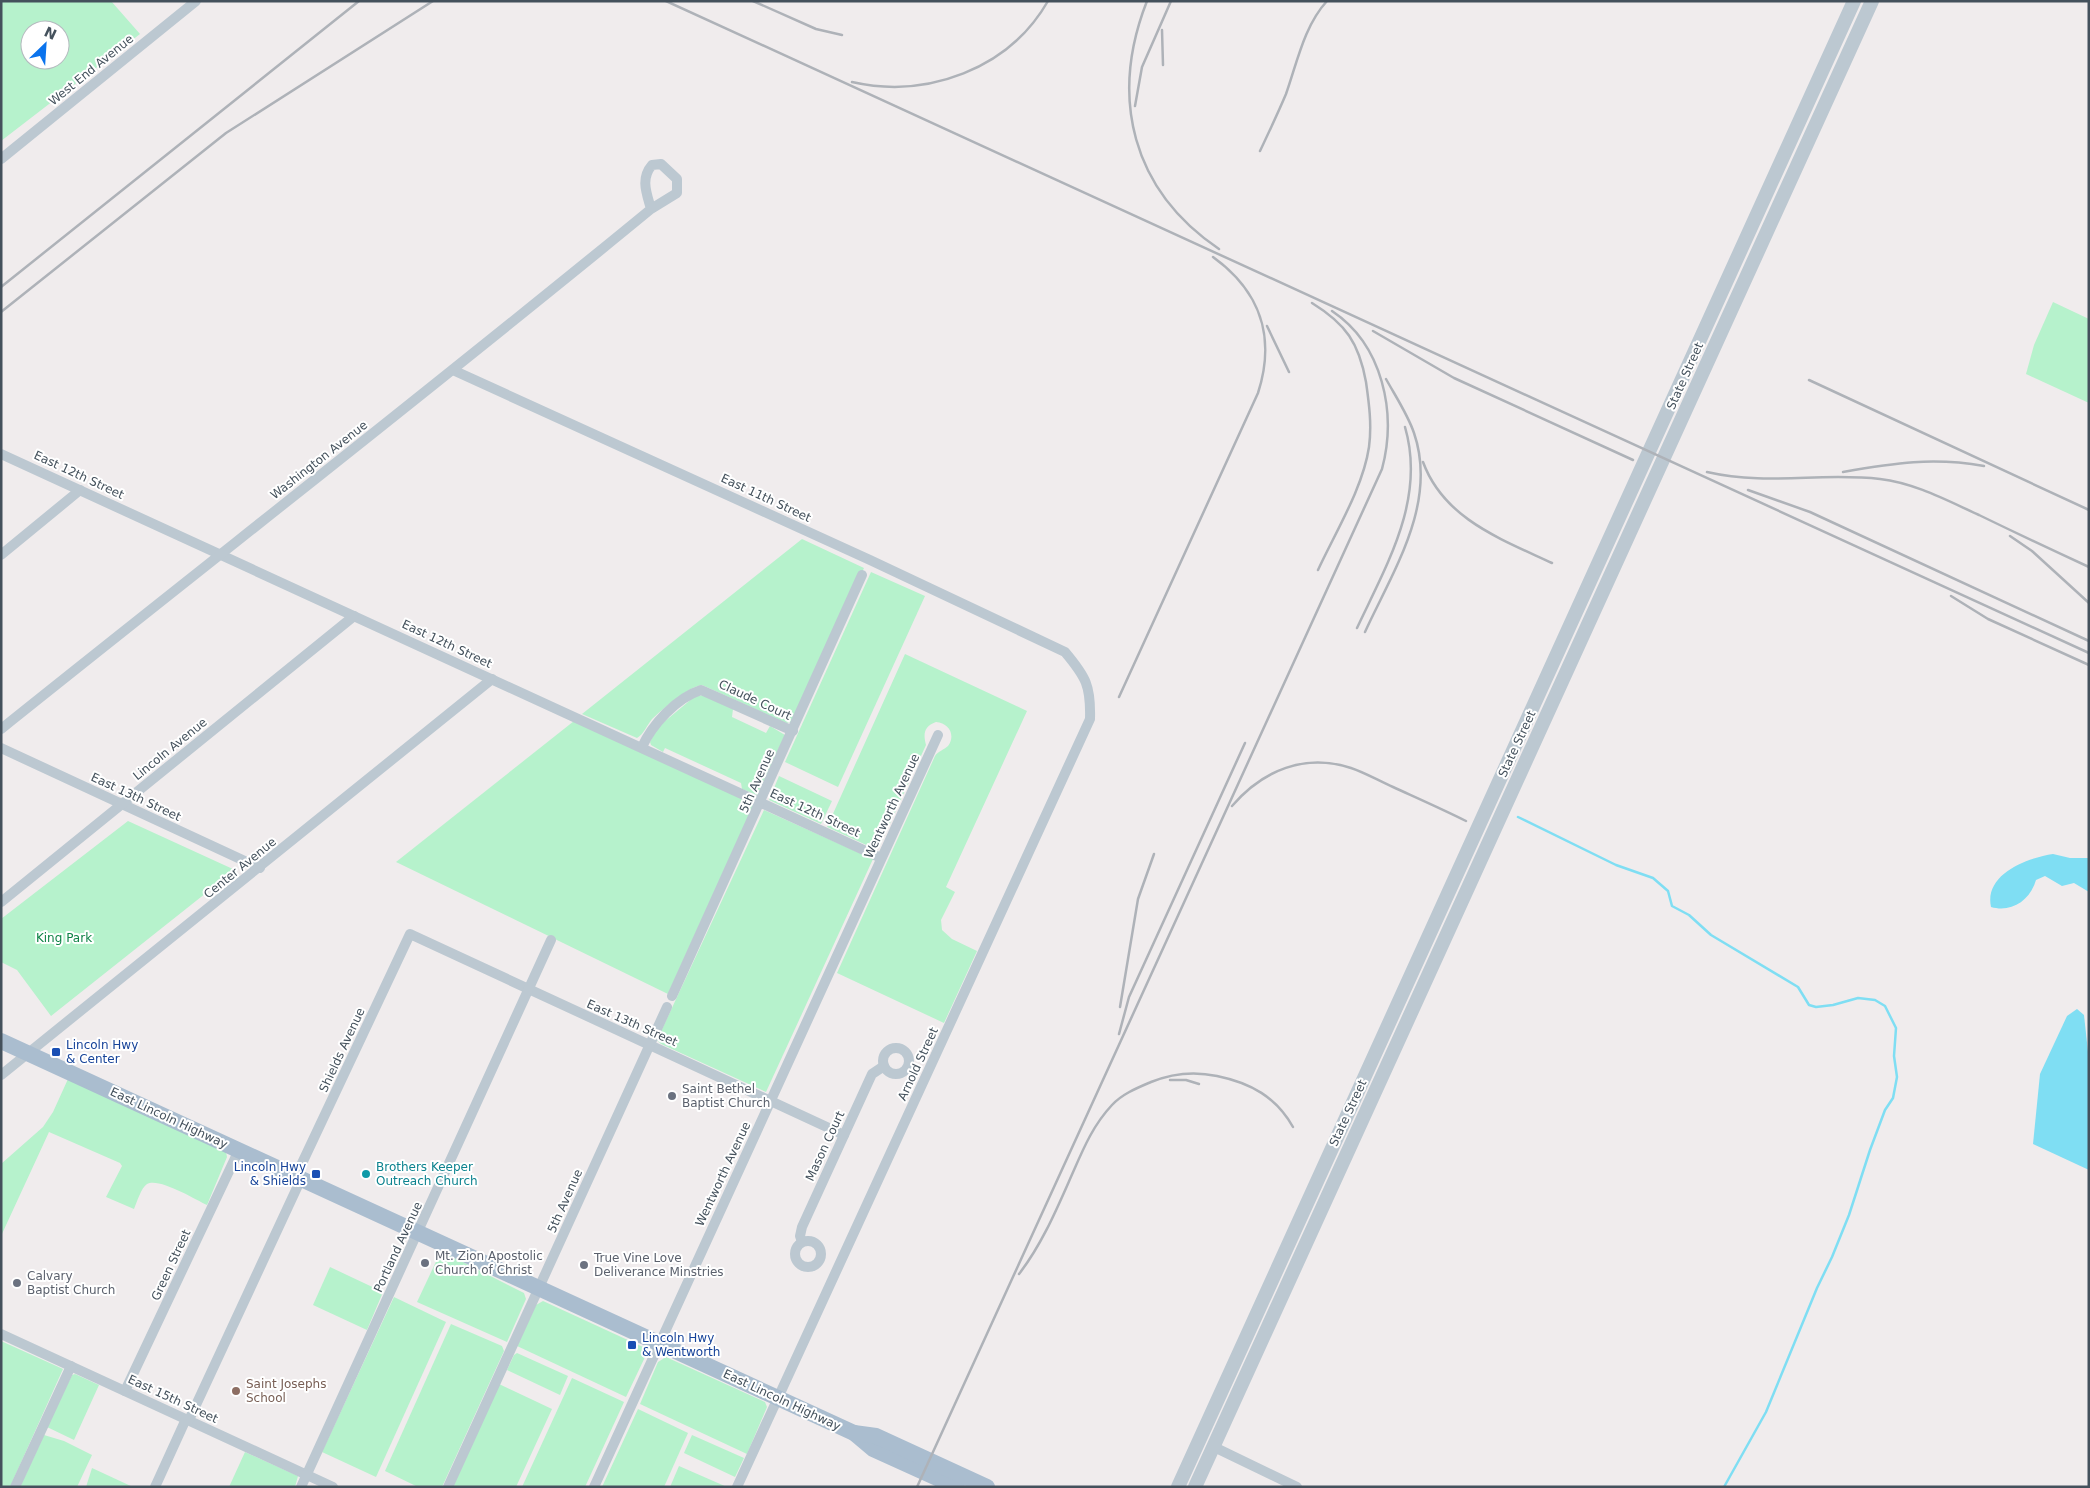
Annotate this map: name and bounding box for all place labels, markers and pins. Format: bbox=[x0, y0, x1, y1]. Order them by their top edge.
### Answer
place label: Lincoln Hwy & Center bbox=[66, 1038, 138, 1066]
marker: Lincoln Hwy & Center bbox=[50, 1046, 62, 1058]
place label: Saint Bethel Baptist Church bbox=[682, 1082, 770, 1110]
marker: Saint Bethel Baptist Church bbox=[666, 1090, 678, 1102]
place label: Lincoln Hwy & Shields bbox=[234, 1160, 306, 1188]
place label: Brothers Keeper Outreach Church bbox=[376, 1160, 478, 1188]
marker: Lincoln Hwy & Shields bbox=[310, 1168, 322, 1180]
marker: Brothers Keeper Outreach Church bbox=[360, 1168, 372, 1180]
place label: Mt. Zion Apostolic Church of Christ bbox=[435, 1249, 543, 1277]
place label: True Vine Love Deliverance Minstries bbox=[593, 1251, 724, 1279]
marker: Mt. Zion Apostolic Church of Christ bbox=[419, 1257, 431, 1269]
marker: True Vine Love Deliverance Minstries bbox=[578, 1259, 590, 1271]
place label: Calvary Baptist Church bbox=[27, 1269, 115, 1297]
marker: Calvary Baptist Church bbox=[11, 1277, 23, 1289]
place label: Lincoln Hwy & Wentworth bbox=[642, 1331, 720, 1359]
marker: Lincoln Hwy & Wentworth bbox=[626, 1339, 638, 1351]
place label: Saint Josephs School bbox=[246, 1377, 326, 1405]
marker: Saint Josephs School bbox=[230, 1385, 242, 1397]

